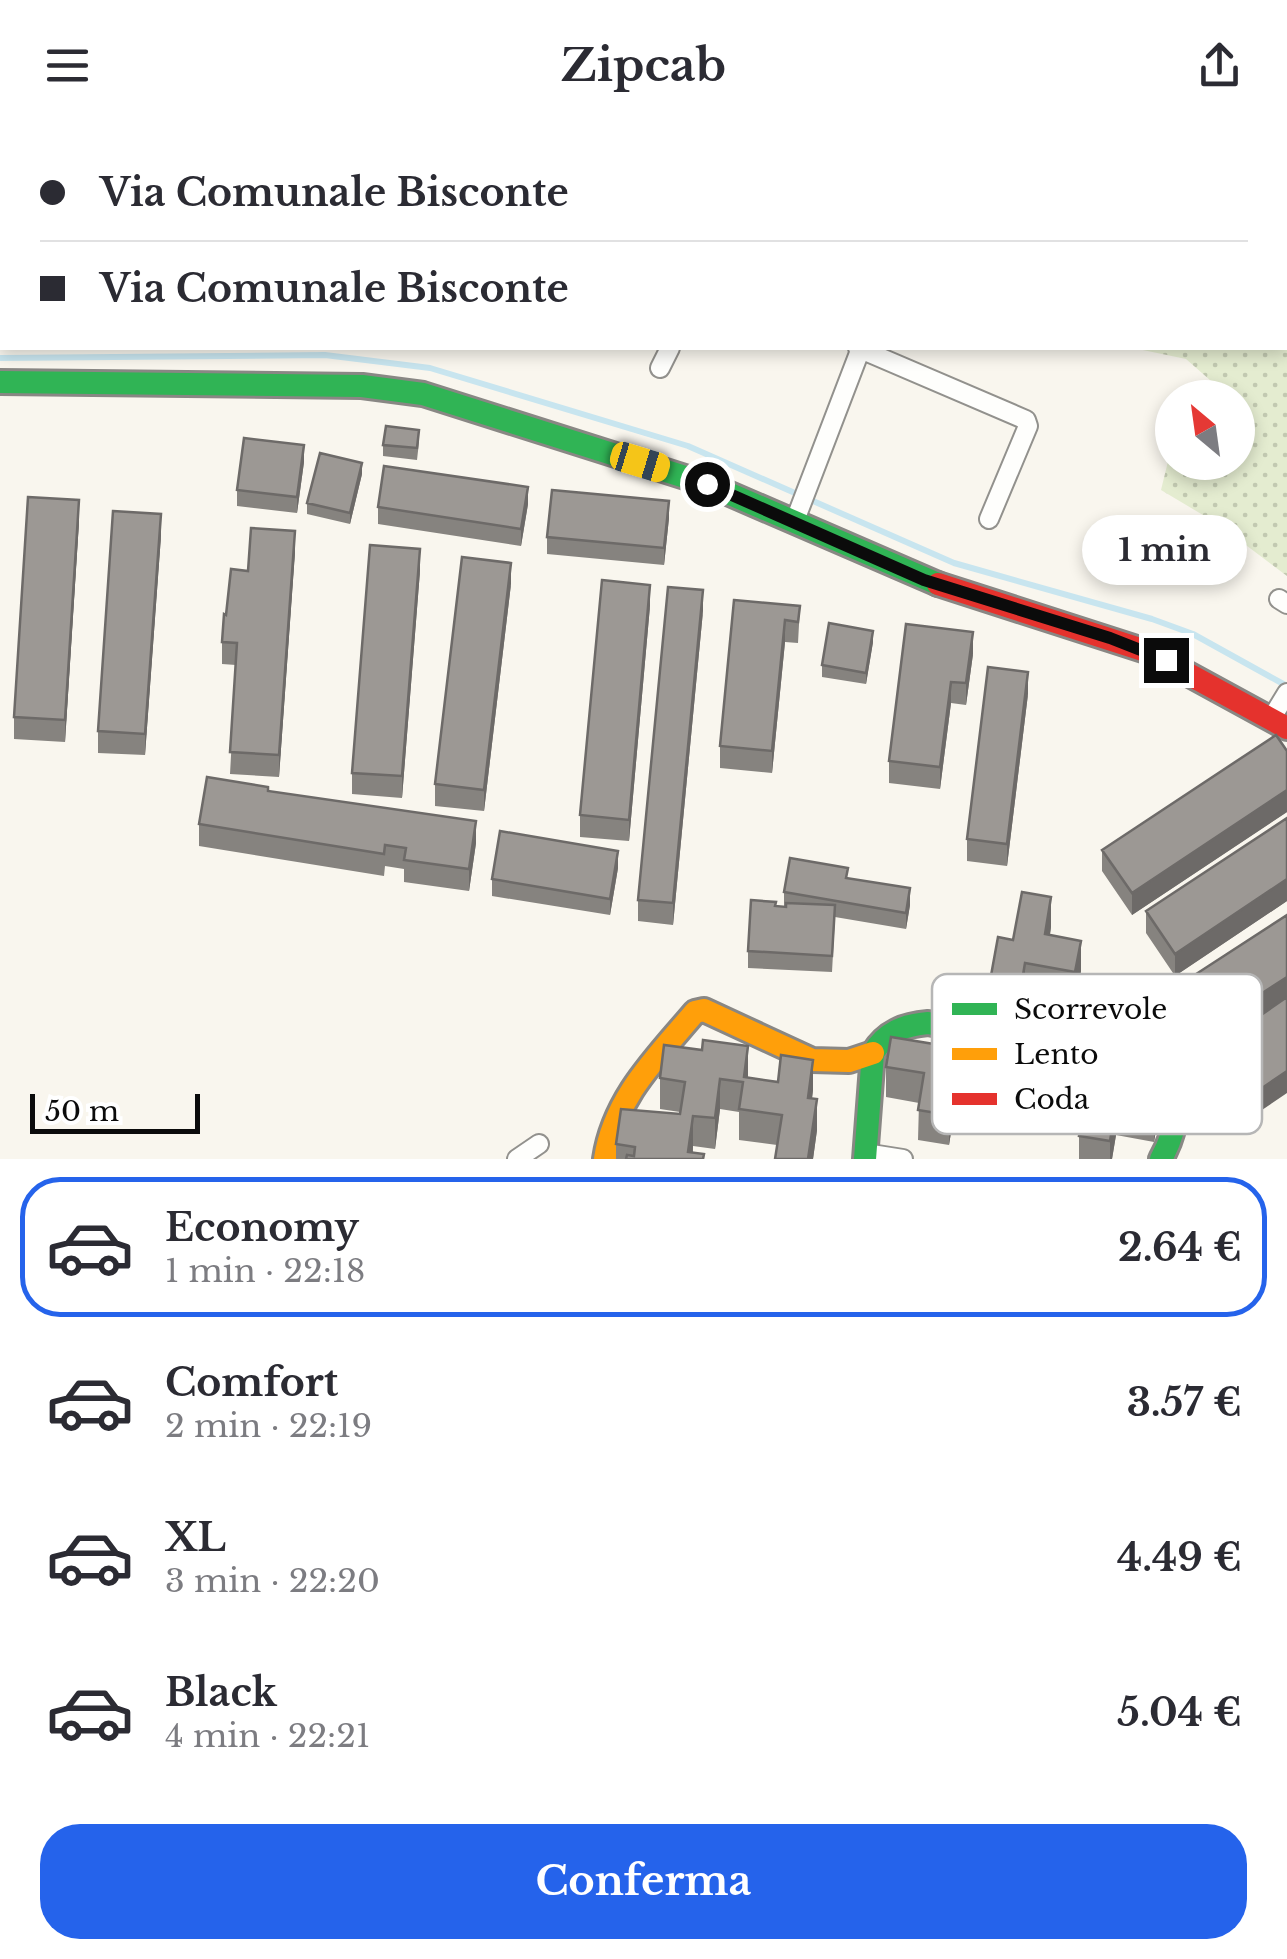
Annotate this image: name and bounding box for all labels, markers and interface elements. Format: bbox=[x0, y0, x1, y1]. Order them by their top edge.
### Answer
text: Zipcab bbox=[561, 37, 726, 93]
icon: menu bbox=[40, 38, 95, 93]
icon: share bbox=[1192, 38, 1247, 93]
text: Via Comunale Bisconte bbox=[100, 169, 569, 216]
text: Via Comunale Bisconte bbox=[100, 265, 569, 312]
north arrow bbox=[1155, 380, 1255, 480]
map controls bbox=[1155, 380, 1255, 480]
car bbox=[607, 439, 673, 485]
route start bbox=[685, 462, 730, 507]
callout: 1 min bbox=[1084, 515, 1248, 585]
text: 1 min bbox=[1118, 530, 1211, 570]
route end bbox=[1144, 638, 1189, 683]
legend bbox=[932, 974, 1262, 1134]
text: Scorrevole bbox=[1014, 992, 1167, 1027]
text: Lento bbox=[1014, 1037, 1099, 1072]
text: Coda bbox=[1014, 1082, 1090, 1117]
scale bar bbox=[30, 1089, 200, 1134]
text: 50 m bbox=[45, 1094, 119, 1129]
icon: car bbox=[45, 1202, 135, 1292]
text: Economy bbox=[165, 1204, 359, 1251]
text: 2.64 € bbox=[1118, 1224, 1242, 1271]
text: 1 min · 22:18 bbox=[165, 1251, 365, 1291]
icon: car bbox=[45, 1357, 135, 1447]
text: Comfort bbox=[165, 1359, 338, 1406]
text: 3.57 € bbox=[1127, 1379, 1242, 1426]
text: 2 min · 22:19 bbox=[165, 1406, 372, 1446]
icon: car bbox=[45, 1512, 135, 1602]
text: XL bbox=[165, 1514, 226, 1561]
text: 4.49 € bbox=[1117, 1534, 1242, 1581]
text: 3 min · 22:20 bbox=[165, 1561, 380, 1601]
icon: car bbox=[45, 1667, 135, 1757]
text: Black bbox=[165, 1669, 277, 1716]
text: 5.04 € bbox=[1117, 1689, 1242, 1736]
text: 4 min · 22:21 bbox=[165, 1716, 370, 1756]
button: Conferma bbox=[40, 1824, 1247, 1939]

